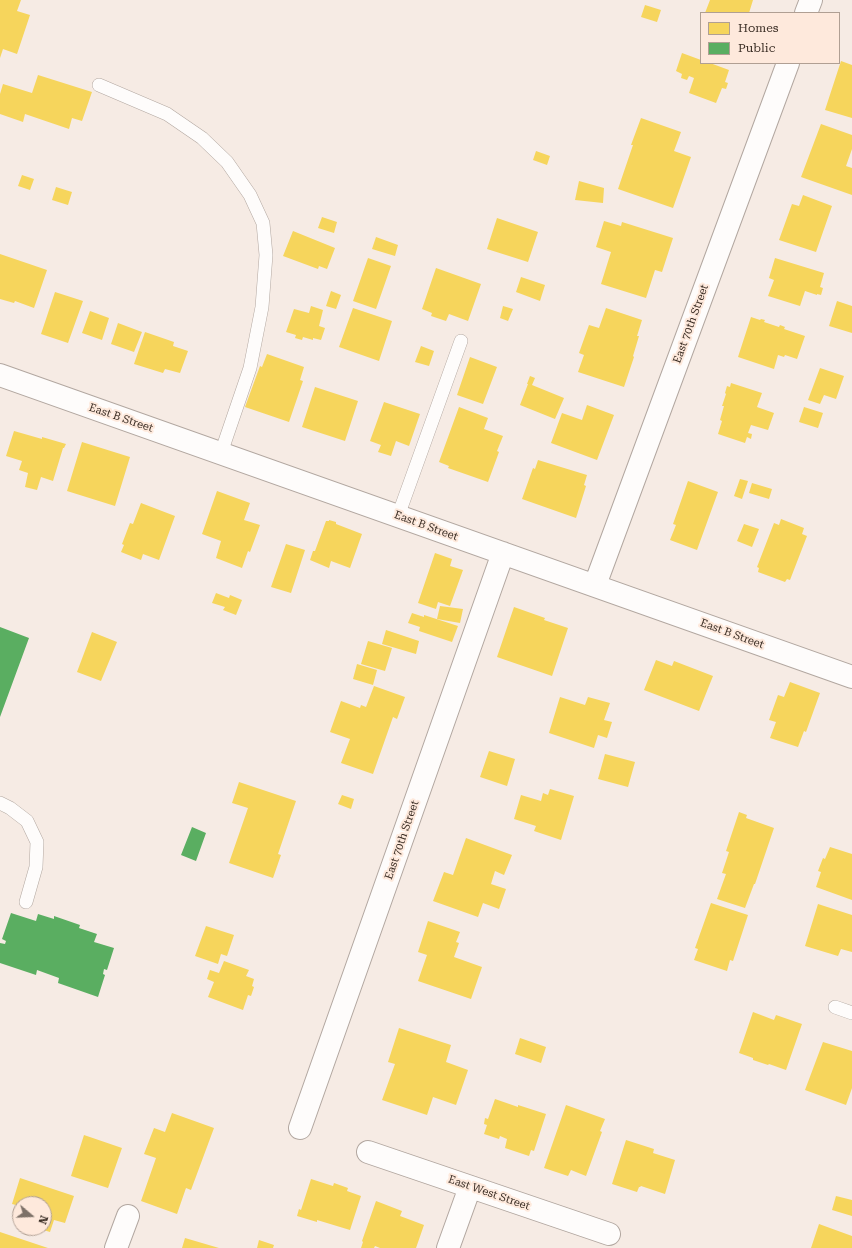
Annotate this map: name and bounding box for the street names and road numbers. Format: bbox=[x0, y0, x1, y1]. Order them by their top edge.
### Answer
street label: East 70th Street bbox=[671, 283, 711, 365]
street label: East B Street bbox=[87, 401, 155, 435]
street label: East B Street bbox=[392, 508, 460, 544]
street label: East B Street bbox=[698, 616, 766, 652]
street label: East 70th Street bbox=[382, 799, 422, 881]
street label: East West Street bbox=[446, 1173, 532, 1213]

